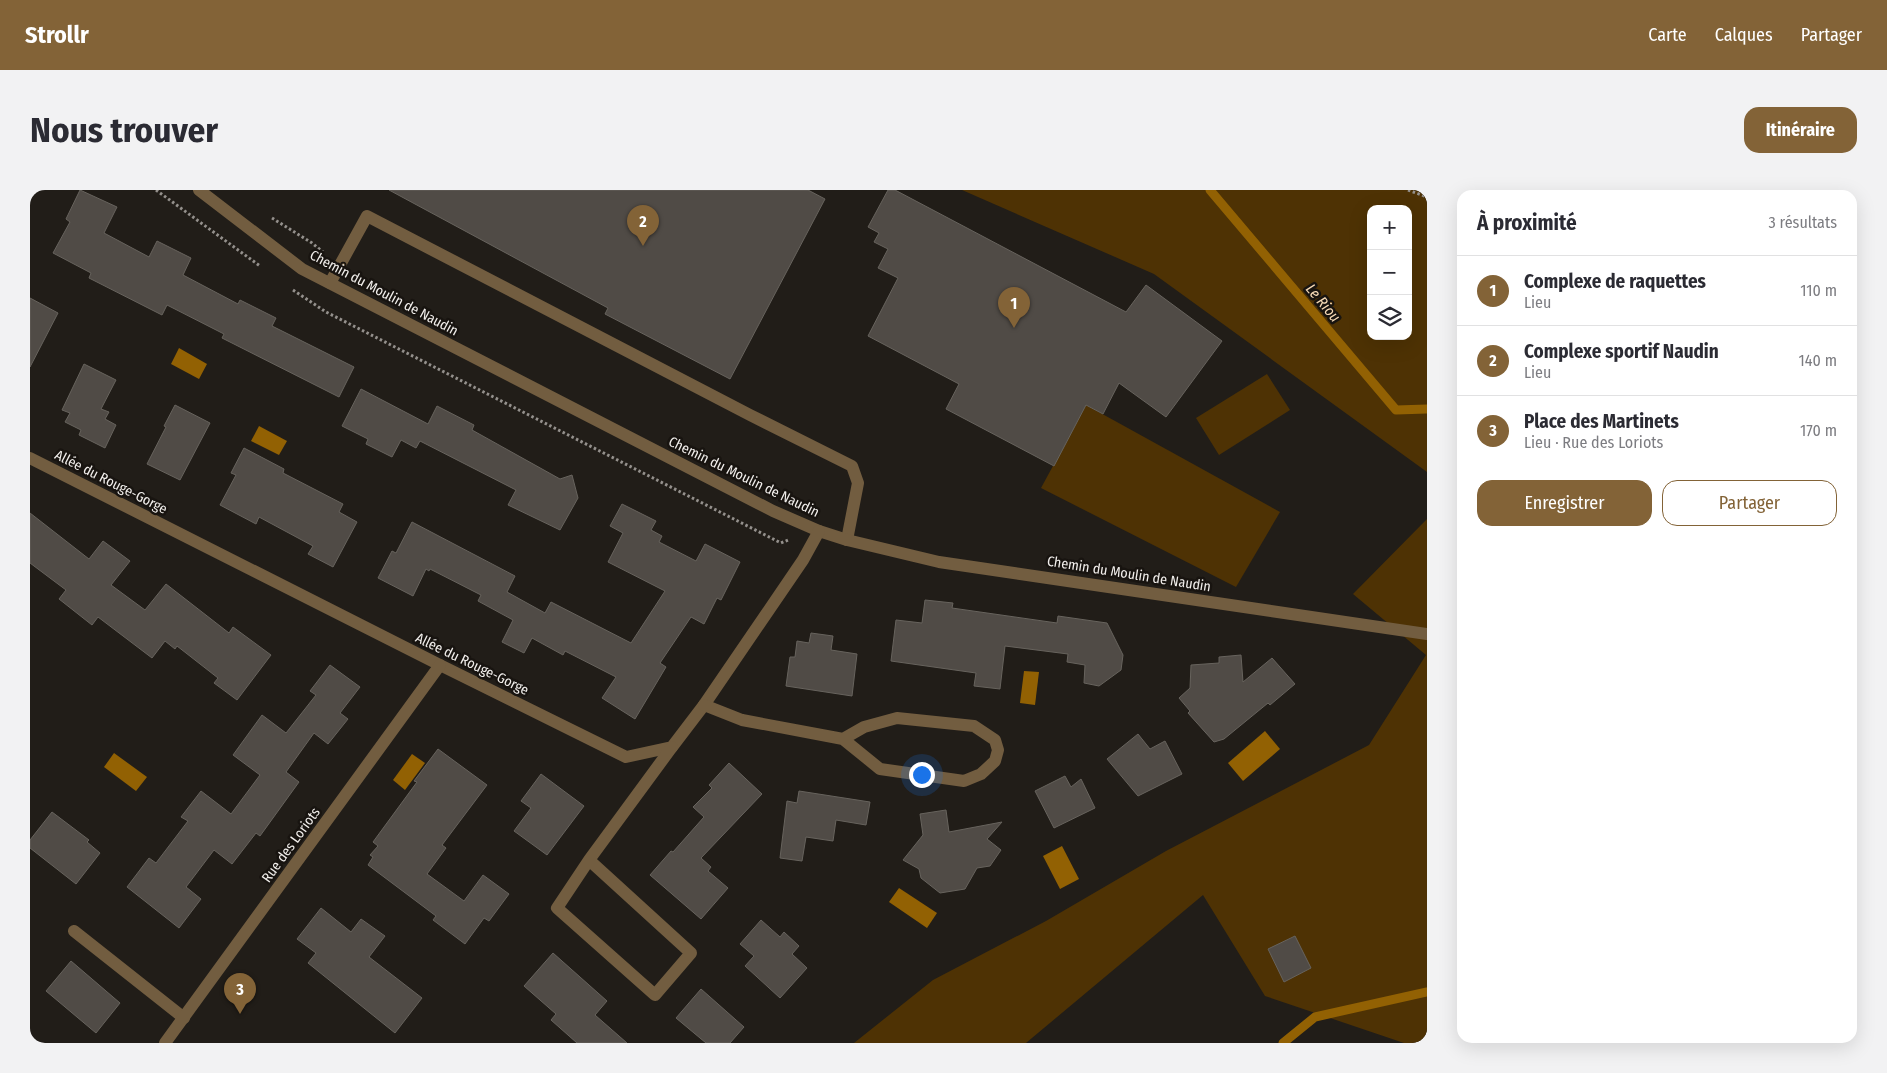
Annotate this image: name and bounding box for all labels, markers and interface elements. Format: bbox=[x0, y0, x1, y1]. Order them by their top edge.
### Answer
text: Strollr bbox=[25, 21, 89, 49]
text: Carte bbox=[1648, 24, 1687, 46]
text: Calques bbox=[1715, 24, 1773, 46]
text: Partager bbox=[1801, 24, 1862, 46]
button: Itinéraire bbox=[1744, 107, 1857, 153]
text: Nous trouver bbox=[30, 109, 218, 151]
pin: 2 bbox=[627, 205, 659, 246]
map controls bbox=[1367, 205, 1412, 340]
button: + bbox=[1367, 205, 1412, 250]
text: À proximité bbox=[1477, 210, 1577, 236]
text: 3 résultats bbox=[1769, 213, 1837, 232]
street label: Chemin du Moulin de Naudin bbox=[307, 247, 461, 339]
button: − bbox=[1367, 250, 1412, 295]
text: Complexe de raquettes bbox=[1524, 270, 1706, 293]
water label: Le Riou bbox=[1302, 280, 1344, 326]
text: 1 bbox=[1490, 281, 1496, 300]
text: 110 m bbox=[1800, 281, 1837, 300]
pin: 1 bbox=[998, 287, 1030, 328]
text: Lieu bbox=[1524, 293, 1551, 312]
button: layers bbox=[1367, 295, 1412, 340]
text: Complexe sportif Naudin bbox=[1524, 340, 1719, 363]
text: 2 bbox=[1489, 351, 1497, 370]
text: 140 m bbox=[1799, 351, 1837, 370]
text: Lieu bbox=[1524, 363, 1551, 382]
text: Place des Martinets bbox=[1524, 410, 1679, 433]
text: 3 bbox=[1489, 421, 1497, 440]
text: 170 m bbox=[1800, 421, 1837, 440]
street label: Chemin du Moulin de Naudin bbox=[666, 433, 822, 521]
text: Lieu · Rue des Loriots bbox=[1524, 433, 1663, 452]
street label: Allée du Rouge-Gorge bbox=[52, 446, 170, 518]
button: Enregistrer bbox=[1477, 480, 1652, 526]
button: Partager bbox=[1662, 480, 1837, 526]
street label: Chemin du Moulin de Naudin bbox=[1046, 553, 1212, 595]
street label: Allée du Rouge-Gorge bbox=[413, 629, 531, 699]
your location bbox=[909, 762, 935, 788]
street label: Rue des Loriots bbox=[258, 804, 324, 886]
pin: 3 bbox=[224, 973, 256, 1014]

